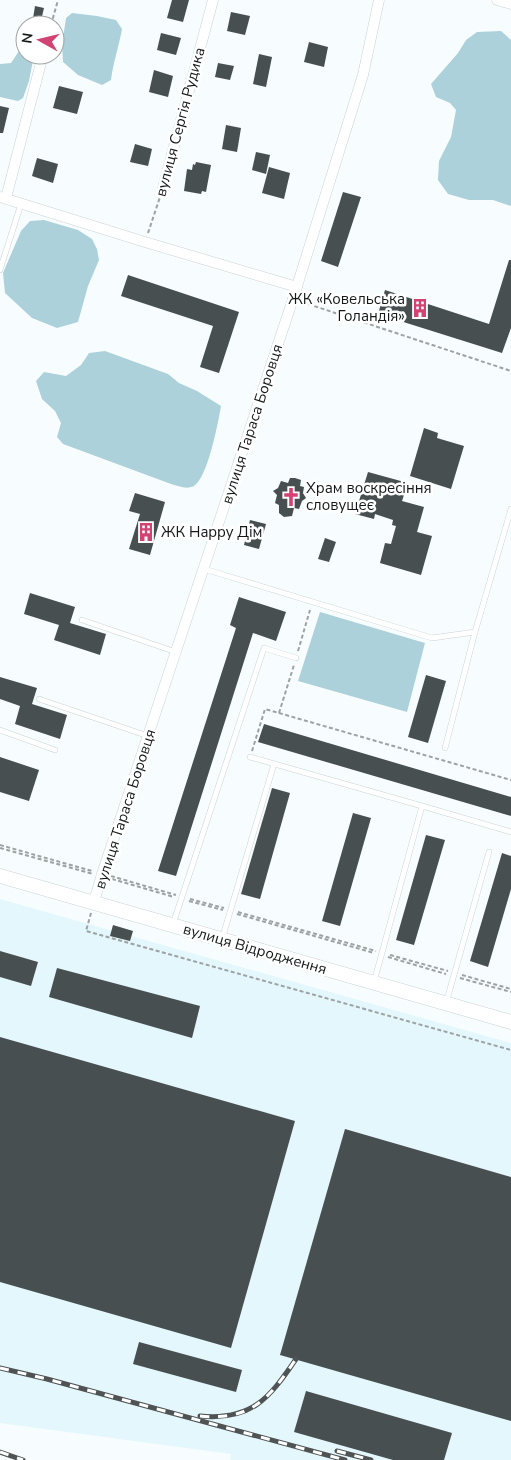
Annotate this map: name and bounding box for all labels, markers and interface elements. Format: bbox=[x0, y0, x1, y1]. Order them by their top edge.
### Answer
north arrow bbox=[15, 15, 65, 65]
text: N bbox=[17, 32, 38, 45]
street label: вулиця Сергія Рудика bbox=[150, 45, 210, 199]
place label: ЖК «Ковельська Голандія» bbox=[288, 289, 405, 326]
building icon: ЖК «Ковельська Голандія» bbox=[409, 297, 431, 319]
street label: вулиця Тараса Боровця bbox=[217, 342, 287, 506]
place label: Храм воскресіння словущеє bbox=[306, 478, 432, 515]
church icon: Храм воскресіння словущеє bbox=[280, 486, 302, 508]
building icon: ЖК Happy Дім bbox=[135, 521, 157, 543]
place label: ЖК Happy Дім bbox=[161, 522, 263, 542]
street label: вулиця Тараса Боровця bbox=[90, 727, 160, 891]
street label: вулиця Відродження bbox=[181, 919, 329, 979]

